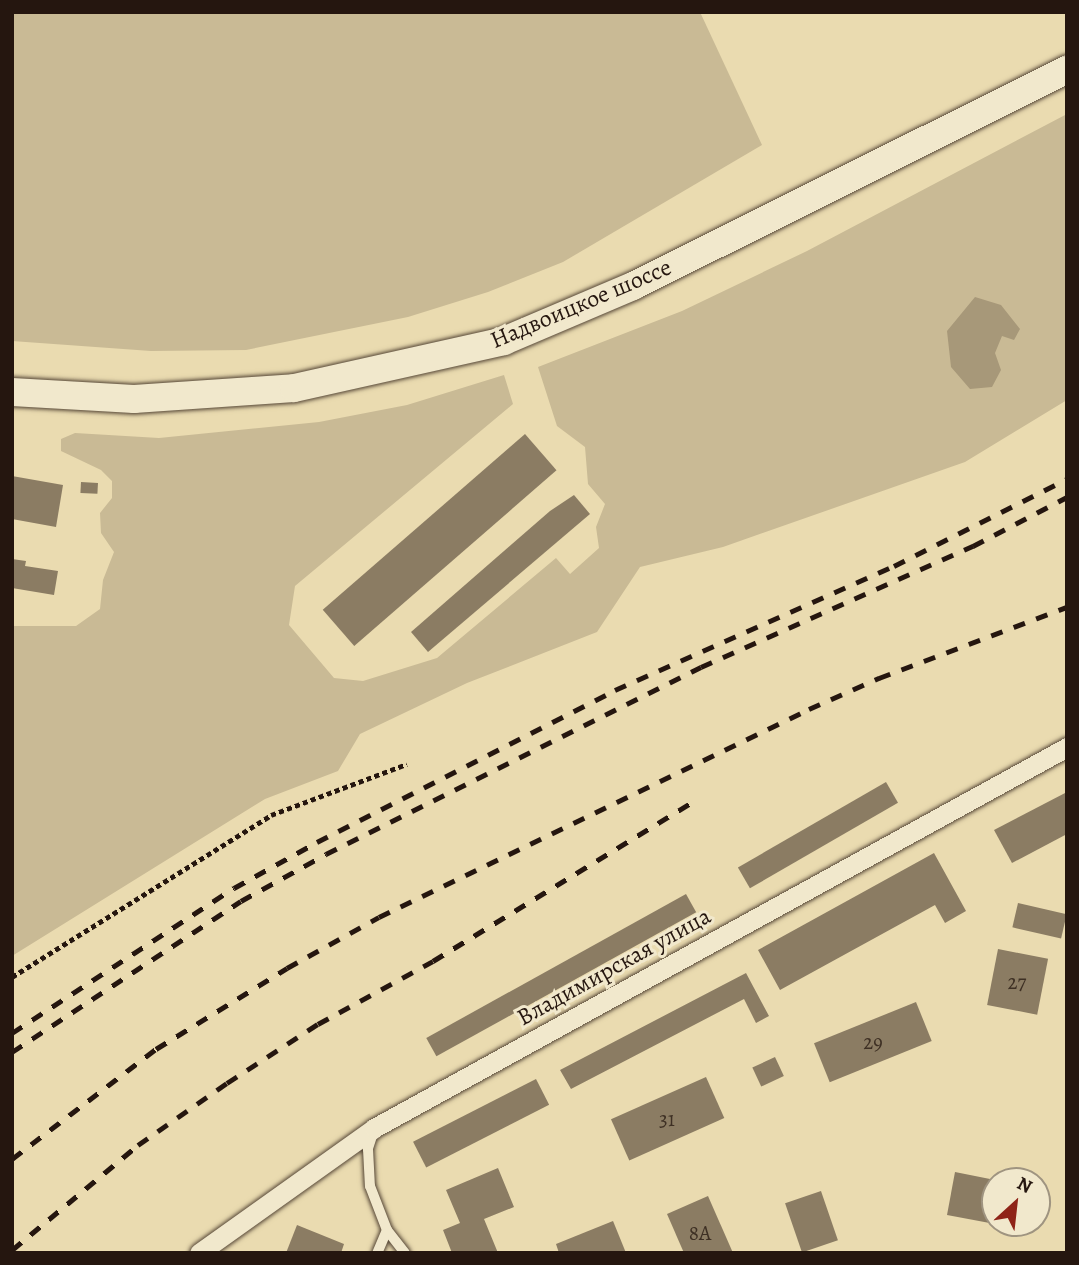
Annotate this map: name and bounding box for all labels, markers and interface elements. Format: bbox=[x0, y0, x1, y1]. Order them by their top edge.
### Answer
street label: Надвоицкое шоссе bbox=[486, 253, 676, 355]
street label: Владимирская улица bbox=[512, 902, 716, 1032]
house number: 27 bbox=[1008, 969, 1026, 995]
house number: 29 bbox=[863, 1029, 883, 1055]
house number: 31 bbox=[659, 1106, 675, 1132]
north arrow bbox=[981, 1167, 1051, 1237]
text: N bbox=[1013, 1170, 1037, 1200]
house number: 8А bbox=[689, 1220, 711, 1246]

